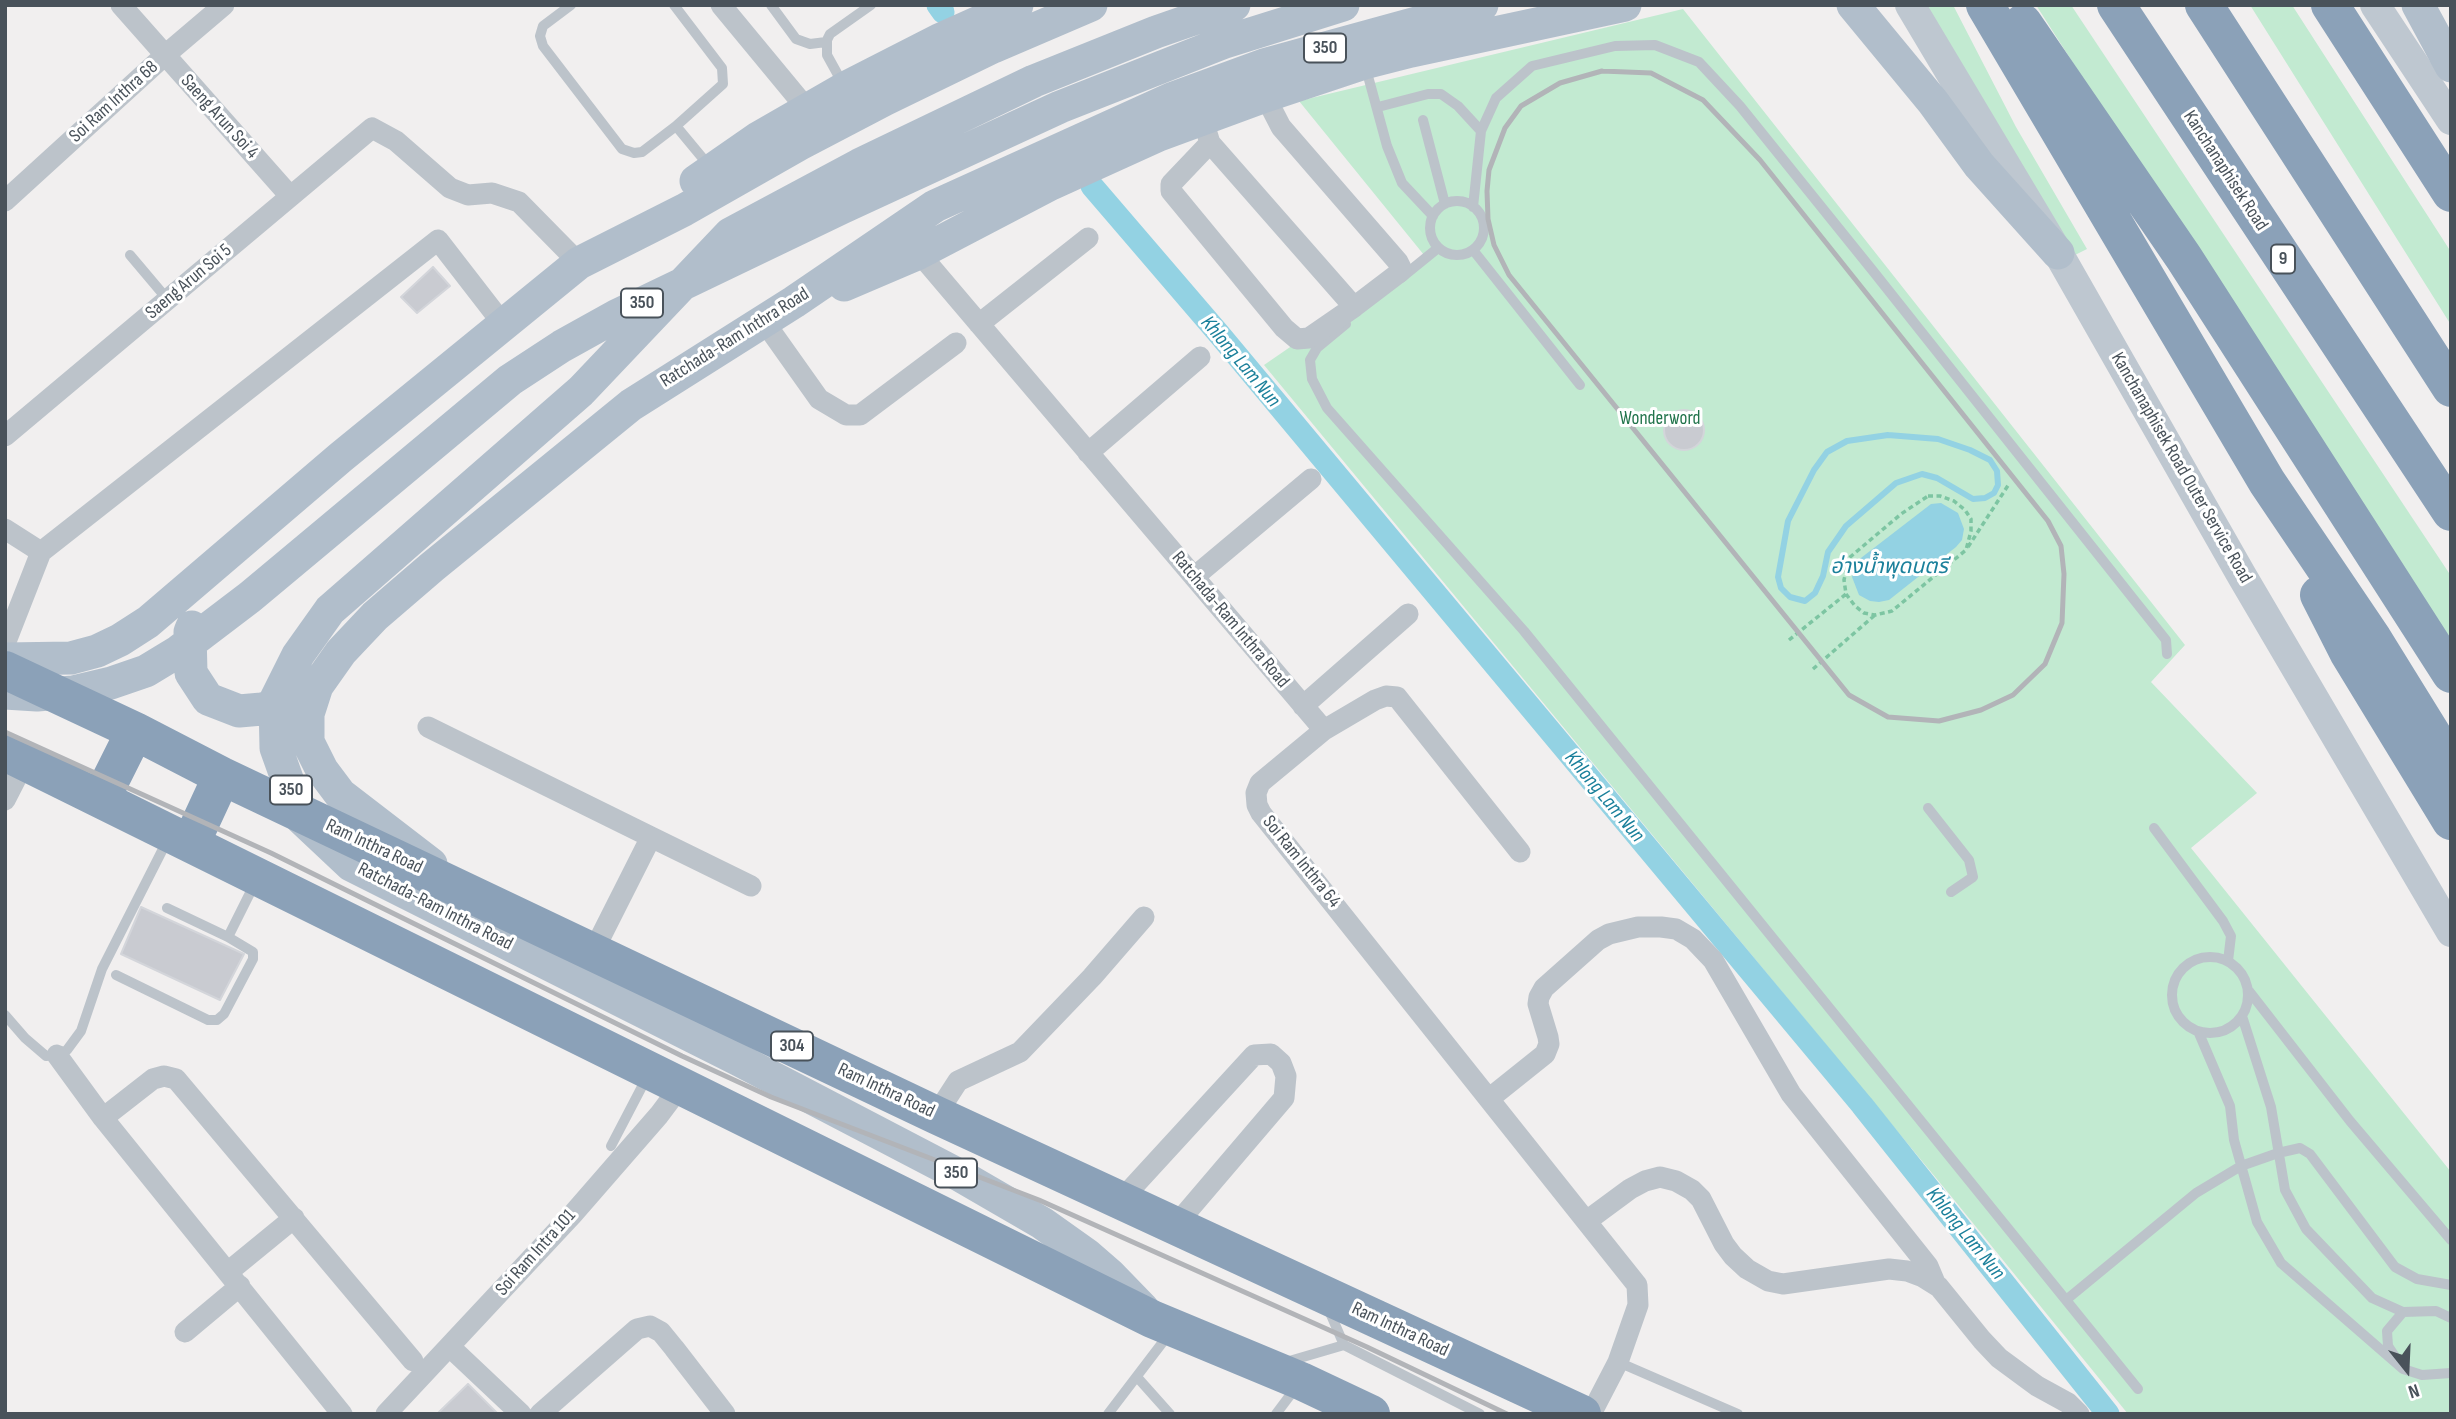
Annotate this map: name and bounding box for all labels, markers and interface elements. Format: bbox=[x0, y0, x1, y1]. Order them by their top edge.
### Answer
road number: 350 bbox=[1304, 33, 1346, 62]
street label: Soi Ram Inthra 68 bbox=[65, 56, 163, 148]
street label: Saeng Arun Soi 4 bbox=[175, 70, 263, 164]
street label: Kanchanaphisek Road bbox=[2178, 107, 2272, 235]
street label: Saeng Arun Soi 5 bbox=[141, 240, 237, 324]
road number: 9 bbox=[2271, 244, 2295, 274]
street label: Ratchada-Ram Inthra Road bbox=[656, 283, 814, 393]
road number: 350 bbox=[621, 288, 663, 318]
water label: Khlong Lam Nun bbox=[1195, 311, 1285, 413]
street label: Kanchanaphisek Road Outer Service Road bbox=[2105, 349, 2257, 587]
park label: Wonderword bbox=[1620, 408, 1700, 430]
street label: Ratchada-Ram Inthra Road bbox=[1166, 547, 1294, 693]
water label: อ่างน้ำพุดนตรี bbox=[1830, 555, 1948, 581]
water label: Khlong Lam Nun bbox=[1559, 746, 1649, 848]
road number: 350 bbox=[270, 776, 312, 804]
street label: Soi Ram Inthra 64 bbox=[1257, 811, 1345, 913]
street label: Ram Inthra Road bbox=[322, 815, 426, 879]
street label: Ratchada-Ram Inthra Road bbox=[354, 858, 516, 956]
road number: 304 bbox=[771, 1031, 813, 1060]
street label: Ram Inthra Road bbox=[834, 1059, 938, 1123]
road number: 350 bbox=[935, 1158, 977, 1188]
water label: Khlong Lam Nun bbox=[1920, 1183, 2010, 1285]
street label: Soi Ram Intra 101 bbox=[491, 1205, 581, 1301]
street label: Ram Inthra Road bbox=[1348, 1298, 1452, 1362]
north arrow bbox=[2372, 1335, 2442, 1405]
text: N bbox=[2405, 1378, 2422, 1403]

